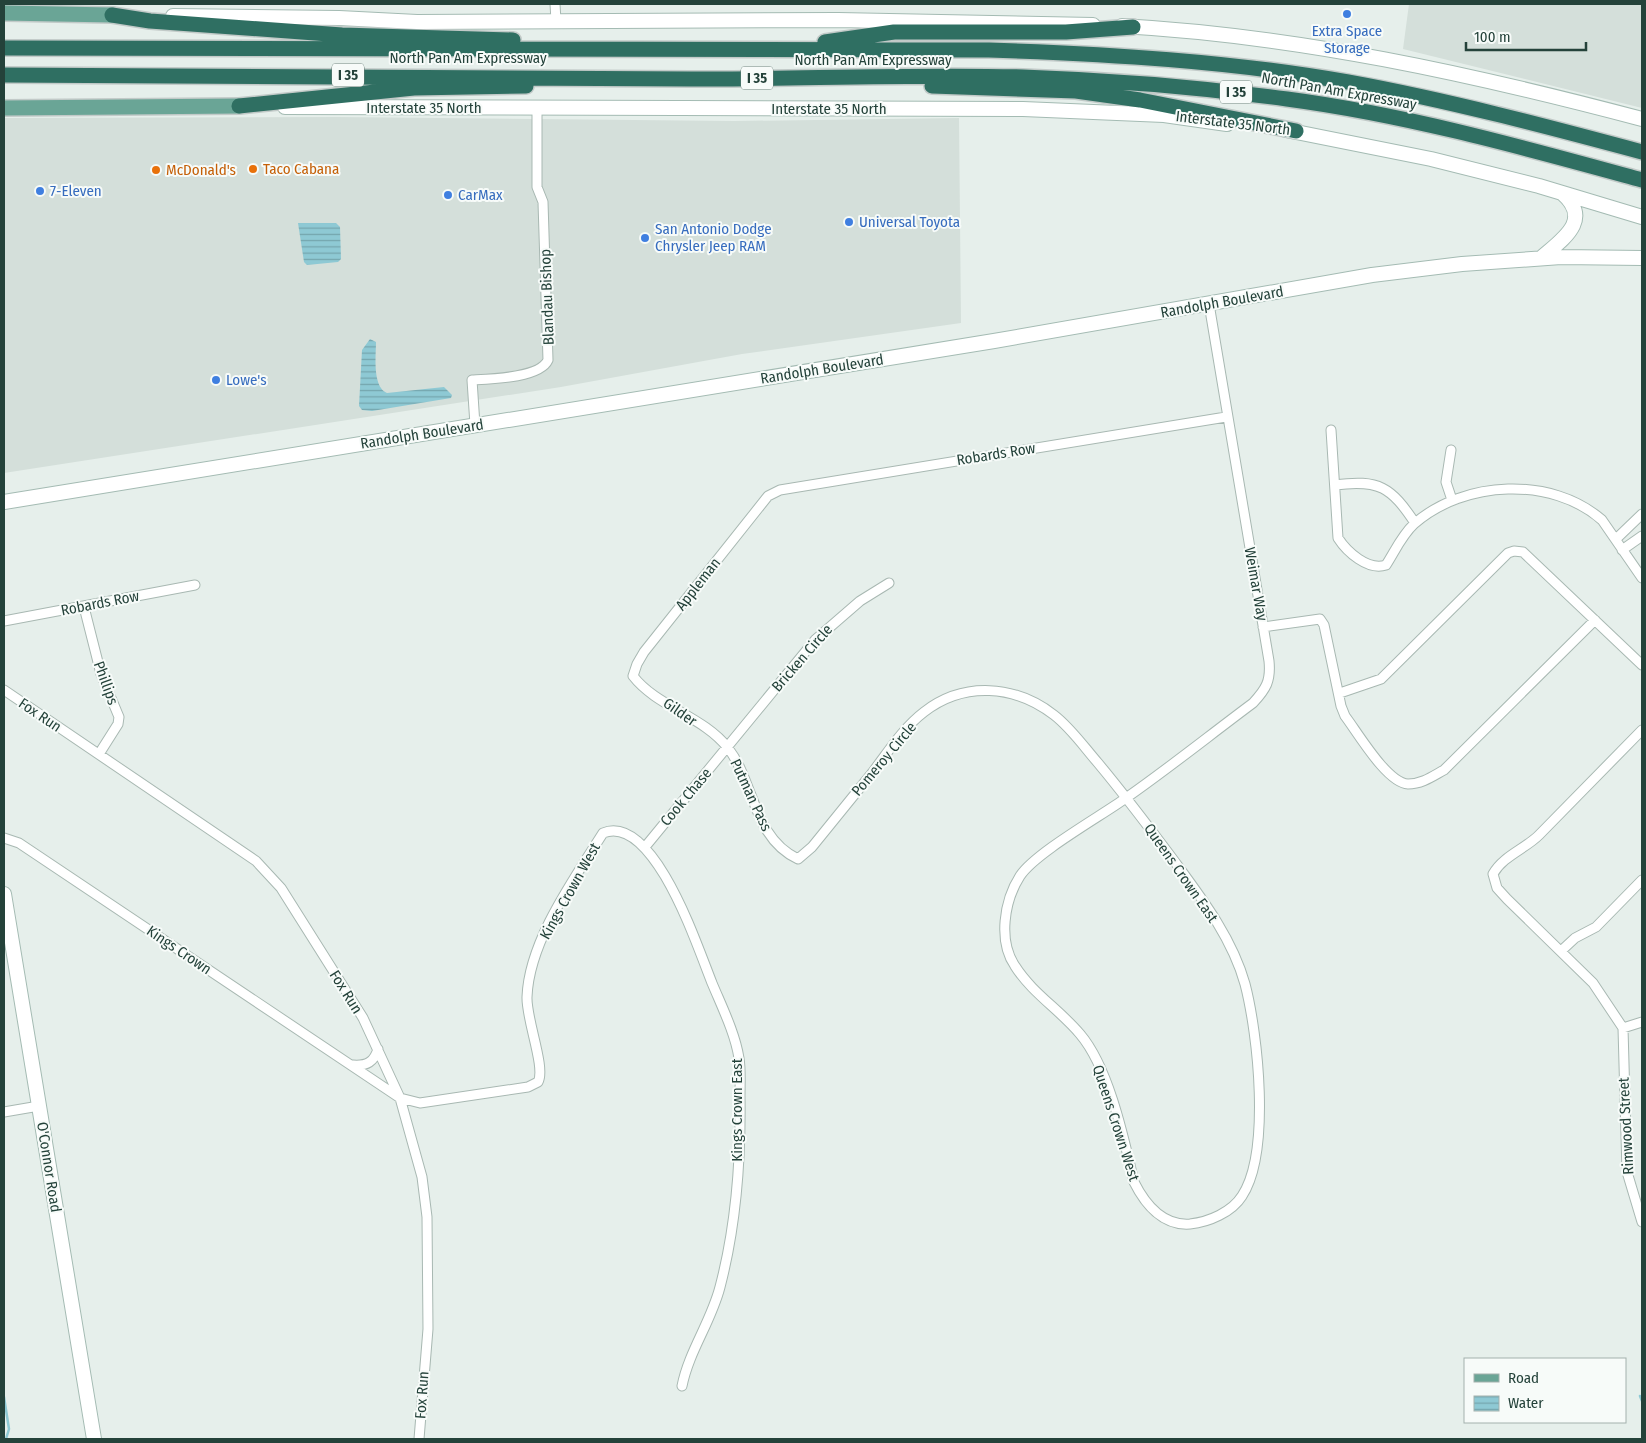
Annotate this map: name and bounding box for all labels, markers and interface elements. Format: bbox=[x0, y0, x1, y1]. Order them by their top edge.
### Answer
marker: Extra Space Storage bbox=[1341, 8, 1353, 20]
scale bar bbox=[1466, 20, 1586, 52]
place label: Extra Space Storage bbox=[1312, 22, 1382, 57]
text: 100 m bbox=[1474, 28, 1511, 46]
street label: North Pan Am Expressway bbox=[389, 49, 547, 67]
street label: North Pan Am Expressway bbox=[794, 51, 952, 69]
road number: I 35 bbox=[332, 64, 364, 86]
road number: I 35 bbox=[741, 66, 773, 90]
street label: North Pan Am Expressway bbox=[1260, 68, 1418, 114]
road number: I 35 bbox=[1220, 80, 1252, 104]
street label: Interstate 35 North bbox=[366, 99, 482, 117]
street label: Interstate 35 North bbox=[771, 100, 887, 118]
street label: Interstate 35 North bbox=[1175, 107, 1291, 139]
place label: Taco Cabana bbox=[263, 160, 339, 178]
place label: McDonald's bbox=[166, 161, 236, 179]
marker: Taco Cabana bbox=[247, 163, 259, 175]
marker: McDonald's bbox=[150, 164, 162, 176]
place label: 7-Eleven bbox=[50, 182, 102, 200]
marker: 7-Eleven bbox=[34, 185, 46, 197]
place label: CarMax bbox=[458, 186, 503, 204]
marker: CarMax bbox=[442, 189, 454, 201]
place label: Universal Toyota bbox=[859, 213, 960, 231]
marker: Universal Toyota bbox=[843, 216, 855, 228]
place label: San Antonio Dodge Chrysler Jeep RAM bbox=[655, 220, 772, 255]
marker: San Antonio Dodge Chrysler Jeep RAM bbox=[639, 232, 651, 244]
street label: Blandau Bishop bbox=[536, 249, 558, 345]
street label: Randolph Boulevard bbox=[1159, 282, 1285, 322]
street label: Randolph Boulevard bbox=[759, 350, 885, 388]
place label: Lowe's bbox=[226, 371, 267, 389]
marker: Lowe's bbox=[210, 374, 222, 386]
street label: Randolph Boulevard bbox=[359, 415, 485, 453]
street label: Robards Row bbox=[955, 439, 1037, 469]
street label: Weimar Way bbox=[1241, 546, 1271, 623]
street label: Appleman bbox=[672, 554, 724, 614]
street label: Robards Row bbox=[59, 587, 141, 619]
street label: Bricken Circle bbox=[768, 621, 836, 695]
street label: Phillips bbox=[90, 659, 122, 707]
street label: Fox Run bbox=[15, 694, 65, 736]
street label: Gilder bbox=[660, 694, 701, 730]
street label: Pomeroy Circle bbox=[848, 718, 920, 800]
street label: Putman Pass bbox=[726, 756, 776, 834]
street label: Cook Chase bbox=[657, 764, 715, 830]
street label: Queens Crown East bbox=[1140, 820, 1222, 926]
street label: Kings Crown West bbox=[536, 839, 604, 942]
street label: Kings Crown bbox=[143, 922, 215, 978]
street label: Fox Run bbox=[326, 967, 366, 1017]
street label: Kings Crown East bbox=[728, 1058, 746, 1162]
street label: Queens Crown West bbox=[1089, 1063, 1143, 1183]
street label: Rimwood Street bbox=[1614, 1077, 1638, 1175]
street label: O'Connor Road bbox=[33, 1121, 65, 1213]
legend bbox=[1464, 1358, 1626, 1423]
text: Road bbox=[1508, 1369, 1539, 1387]
street label: Fox Run bbox=[411, 1371, 433, 1419]
text: Water bbox=[1508, 1394, 1544, 1412]

